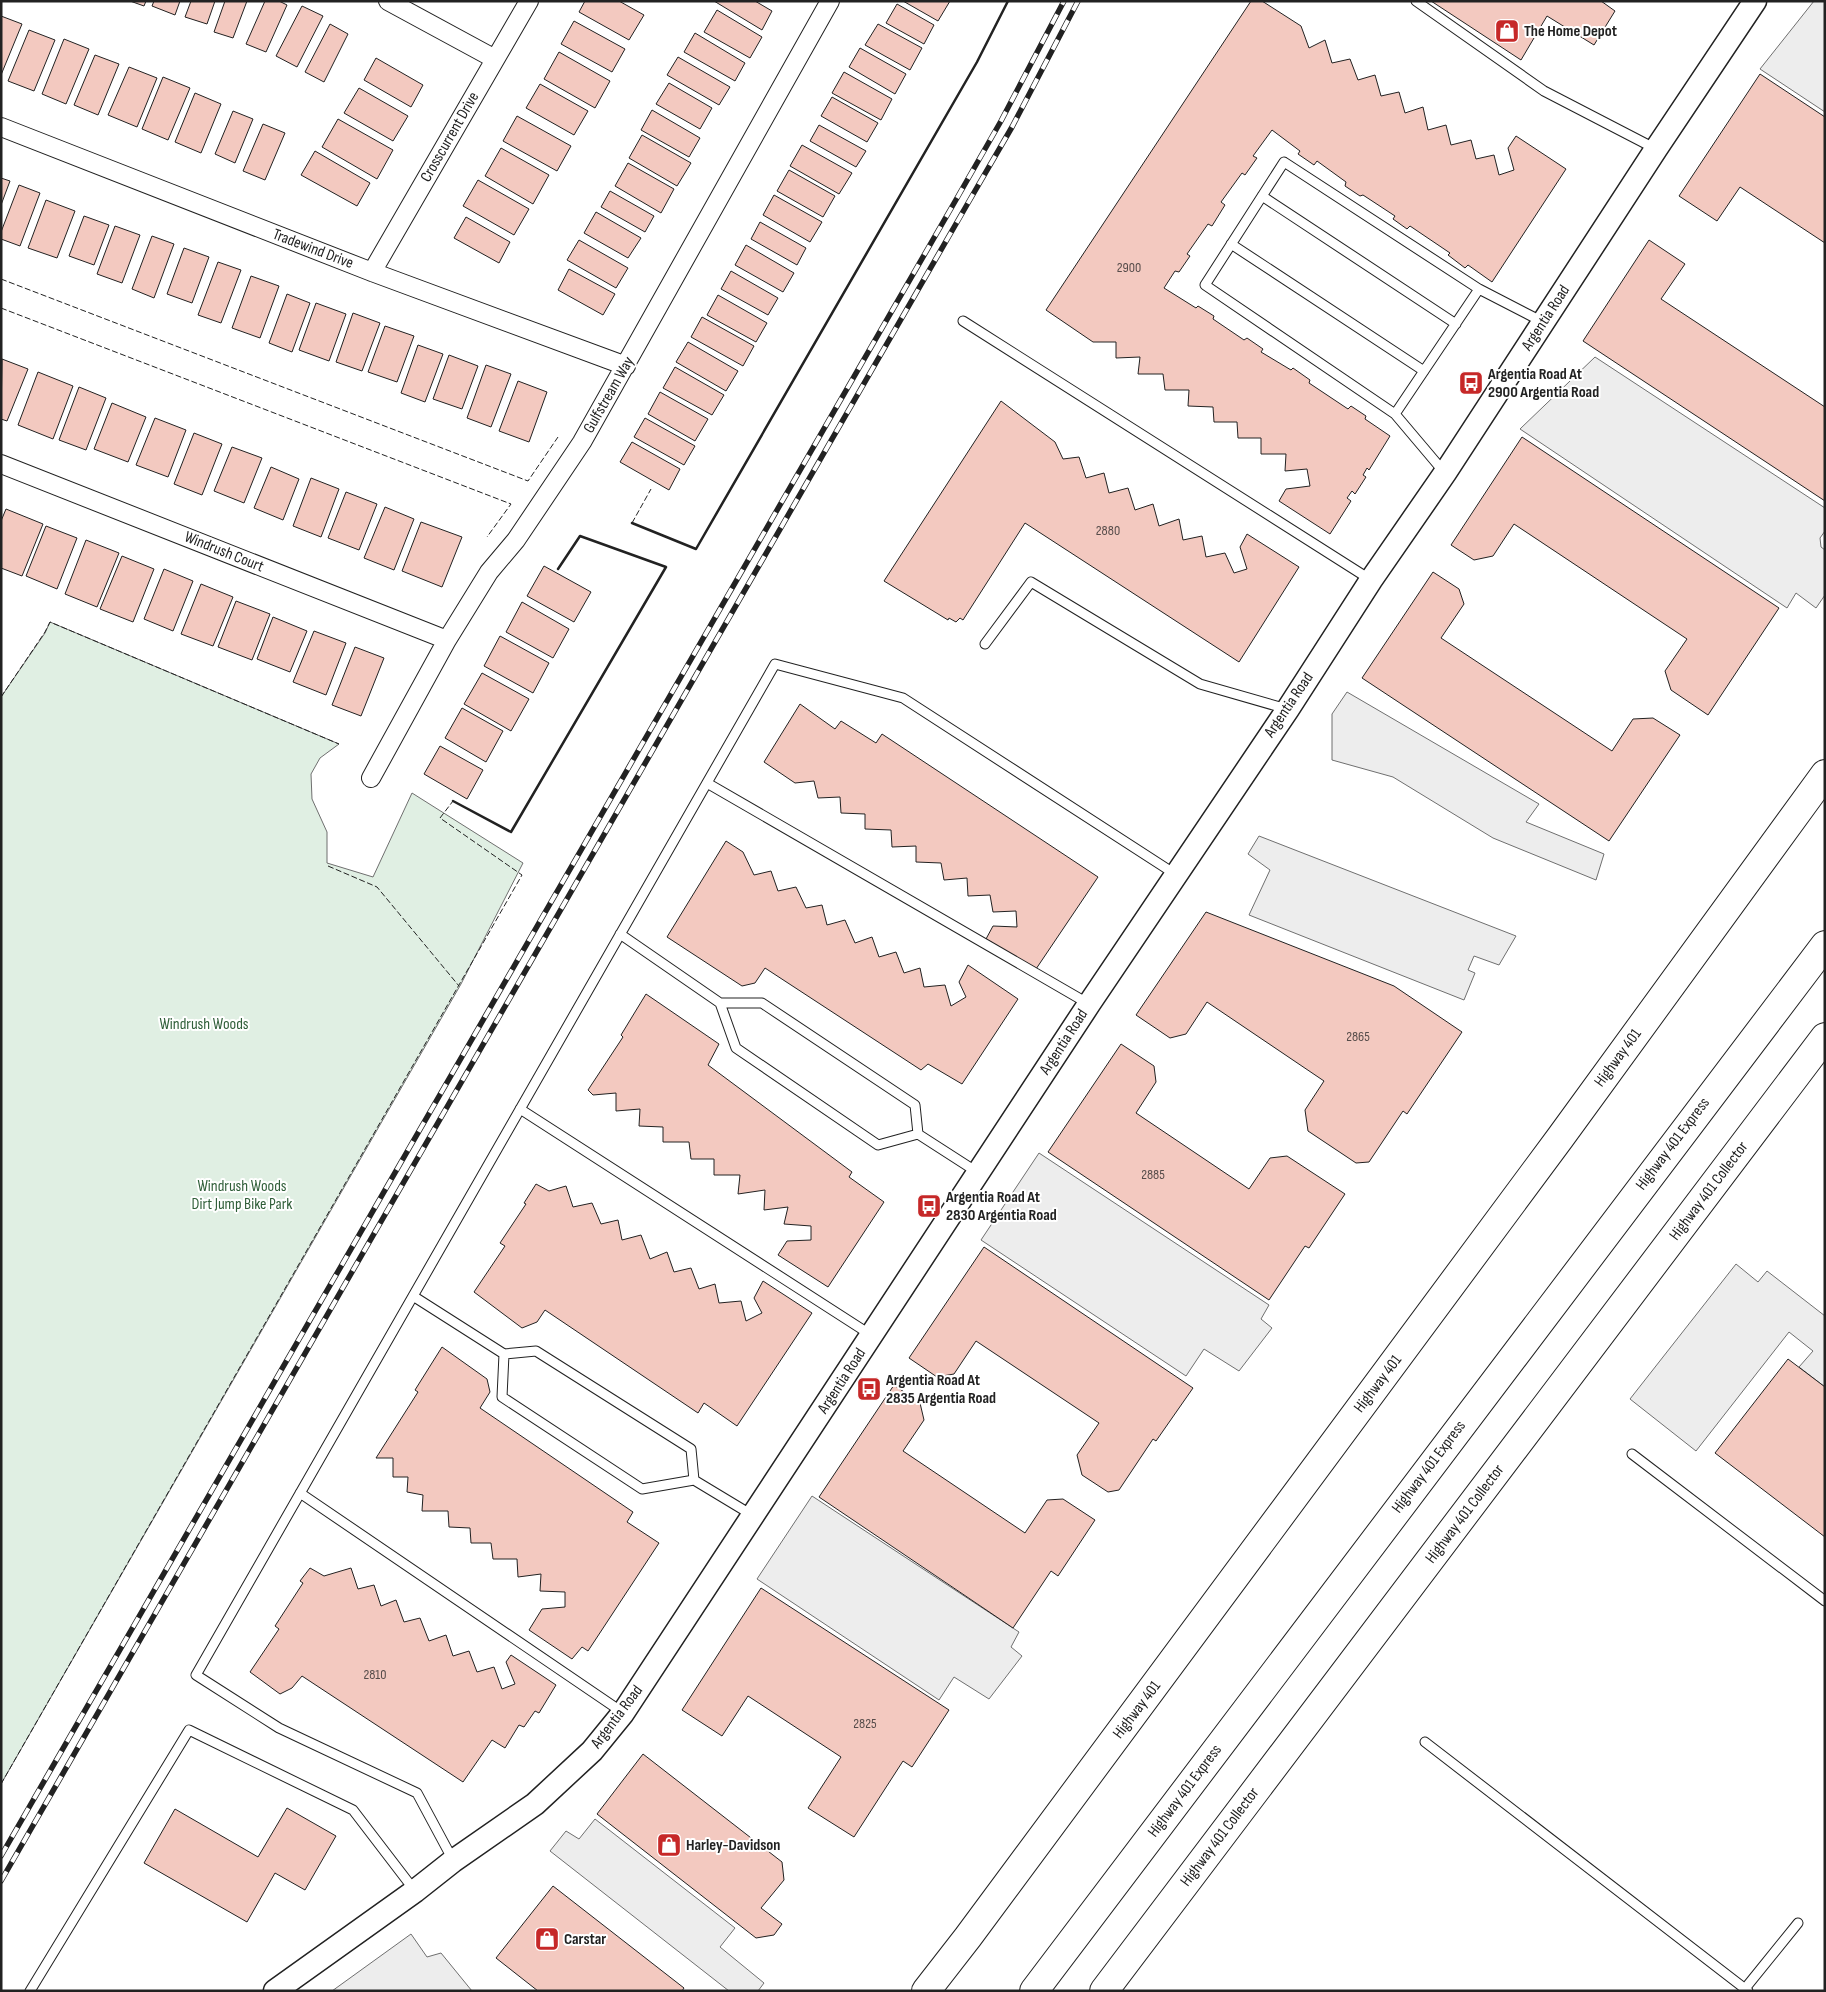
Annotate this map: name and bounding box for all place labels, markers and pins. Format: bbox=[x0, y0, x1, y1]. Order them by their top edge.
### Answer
shop icon: The Home Depot bbox=[1494, 18, 1520, 44]
place label: The Home Depot bbox=[1524, 22, 1617, 41]
place label: Argentia Road At 2900 Argentia Road bbox=[1487, 365, 1599, 402]
bus stop icon: Argentia Road At 2900 Argentia Road bbox=[1458, 370, 1484, 396]
place label: Argentia Road At 2830 Argentia Road bbox=[945, 1188, 1057, 1225]
bus stop icon: Argentia Road At 2830 Argentia Road bbox=[916, 1193, 942, 1219]
place label: Argentia Road At 2835 Argentia Road bbox=[885, 1371, 996, 1408]
bus stop icon: Argentia Road At 2835 Argentia Road bbox=[856, 1376, 882, 1402]
shop icon: Harley-Davidson bbox=[656, 1832, 682, 1858]
place label: Harley-Davidson bbox=[686, 1836, 780, 1855]
shop icon: Carstar bbox=[534, 1926, 560, 1952]
place label: Carstar bbox=[564, 1930, 606, 1949]

